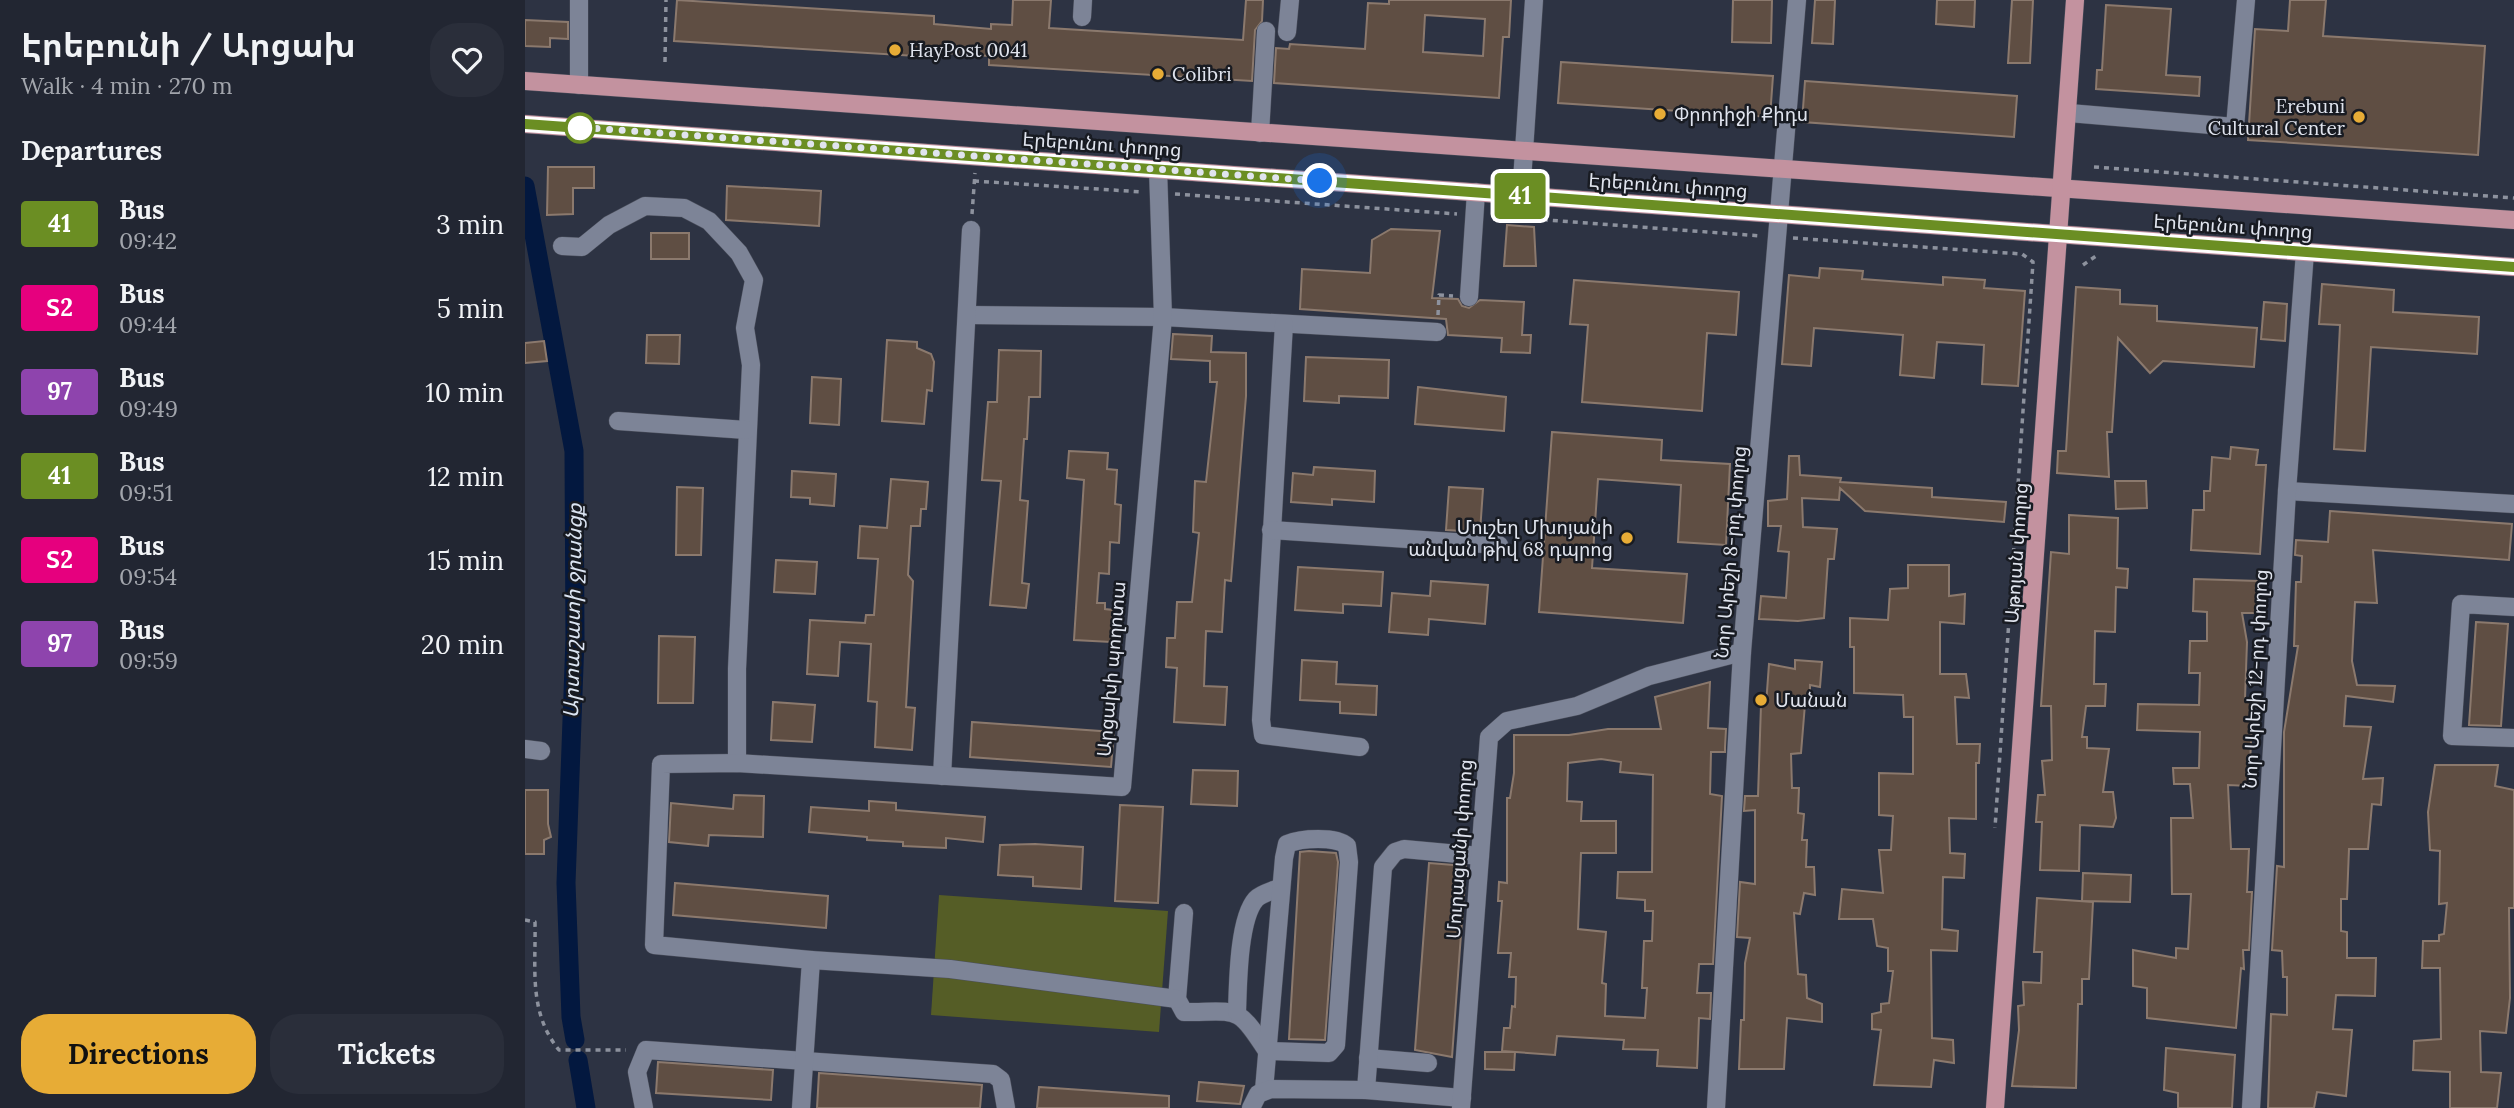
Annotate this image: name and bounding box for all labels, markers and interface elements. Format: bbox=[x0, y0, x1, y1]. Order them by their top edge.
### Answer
button: heart bbox=[430, 23, 504, 97]
text: Էրեբունի / Արցախ bbox=[21, 24, 356, 66]
place label: HayPost 0041 bbox=[909, 38, 1027, 62]
marker: HayPost 0041 bbox=[887, 42, 903, 58]
place label: Colibri bbox=[1172, 62, 1232, 86]
marker: Colibri bbox=[1150, 66, 1166, 82]
text: Walk · 4 min · 270 m bbox=[21, 71, 233, 100]
place label: Erebuni Cultural Center bbox=[2208, 94, 2346, 140]
place label: Փրոդիջի Քիդս bbox=[1674, 102, 1808, 126]
marker: Փրոդիջի Քիդս bbox=[1652, 106, 1668, 122]
marker: Erebuni Cultural Center bbox=[2351, 109, 2367, 125]
unlabelled marker bbox=[565, 113, 595, 143]
street label: Էրեբունու փողոց bbox=[1022, 126, 1182, 162]
text: Departures bbox=[21, 134, 162, 167]
your location bbox=[1302, 163, 1337, 198]
street label: Էրեբունու փողոց bbox=[1588, 167, 1748, 203]
line badge: 41 bbox=[1489, 173, 1551, 219]
text: 41 bbox=[1509, 180, 1531, 211]
text: Bus bbox=[119, 193, 165, 226]
text: 41 bbox=[48, 208, 71, 239]
text: 3 min bbox=[436, 208, 504, 241]
street label: Էրեբունու փողոց bbox=[2153, 208, 2313, 244]
text: 09:42 bbox=[119, 226, 177, 255]
text: Bus bbox=[119, 277, 165, 310]
text: Տ2 bbox=[46, 292, 73, 323]
text: 5 min bbox=[437, 292, 504, 325]
text: 09:44 bbox=[119, 310, 177, 339]
text: Bus bbox=[119, 361, 165, 394]
text: 97 bbox=[47, 376, 72, 407]
text: 10 min bbox=[425, 376, 504, 409]
text: 09:49 bbox=[119, 394, 178, 423]
text: Bus bbox=[119, 445, 165, 478]
street label: Նոր Արեշի 8-րդ փողոց bbox=[1709, 445, 1751, 659]
text: 41 bbox=[48, 460, 71, 491]
text: 12 min bbox=[427, 460, 504, 493]
text: 09:51 bbox=[119, 478, 173, 507]
street label: Աթոյան փողոց bbox=[1999, 482, 2033, 624]
water label: Արտաշատի ջրանցք bbox=[557, 502, 588, 719]
place label: Մուշեղ Մխոյանի անվան թիվ 68 դպրոց bbox=[1408, 515, 1613, 561]
text: Bus bbox=[119, 529, 165, 562]
marker: Մուշեղ Մխոյանի անվան թիվ 68 դպրոց bbox=[1619, 530, 1635, 546]
text: Տ2 bbox=[46, 544, 73, 575]
text: 15 min bbox=[427, 544, 504, 577]
text: 09:54 bbox=[119, 562, 177, 591]
street label: Նոր Արեշի 12-րդ փողոց bbox=[2237, 569, 2273, 789]
street label: Արցախի պողոտա bbox=[1091, 580, 1131, 758]
text: Bus bbox=[119, 613, 165, 646]
text: 97 bbox=[47, 628, 72, 659]
text: 20 min bbox=[421, 628, 504, 661]
text: 09:59 bbox=[119, 646, 178, 675]
place label: Մանան bbox=[1775, 688, 1847, 712]
marker: Մանան bbox=[1753, 692, 1769, 708]
street label: Մուրացանի փողոց bbox=[1441, 758, 1477, 940]
button: Directions bbox=[21, 1014, 256, 1094]
button: Tickets bbox=[270, 1014, 504, 1094]

